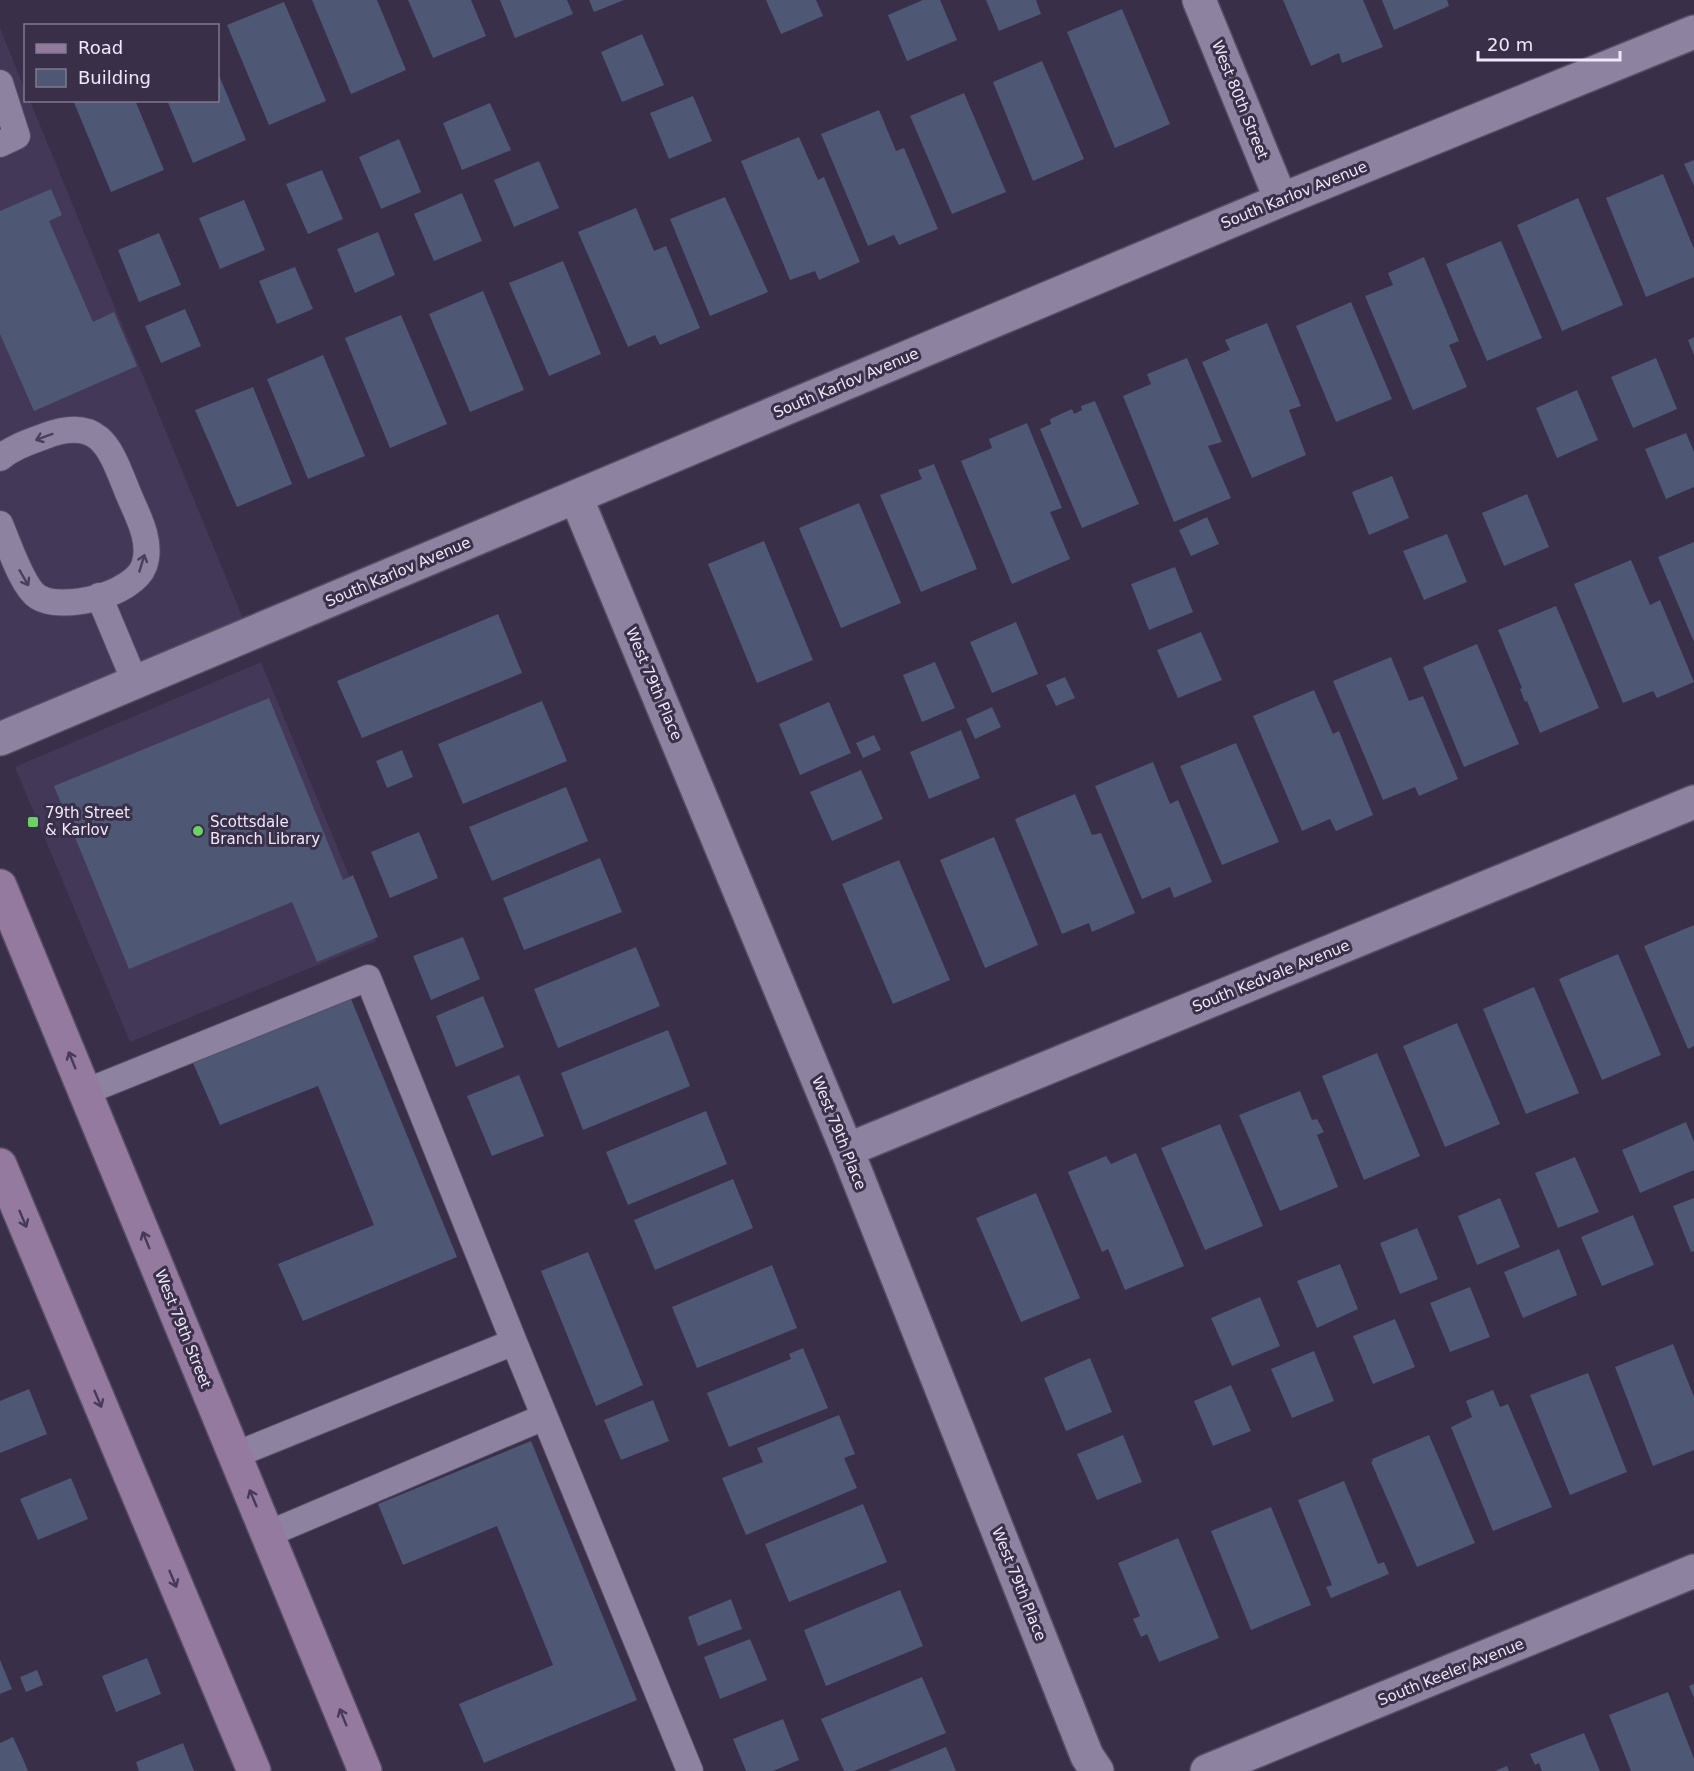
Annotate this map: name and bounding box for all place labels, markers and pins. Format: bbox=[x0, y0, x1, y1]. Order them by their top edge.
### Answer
place label: 79th Street & Karlov bbox=[45, 804, 130, 839]
place label: Scottsdale Branch Library bbox=[210, 813, 320, 848]
marker: 79th Street & Karlov bbox=[26, 815, 40, 829]
marker: Scottsdale Branch Library bbox=[191, 824, 205, 838]

